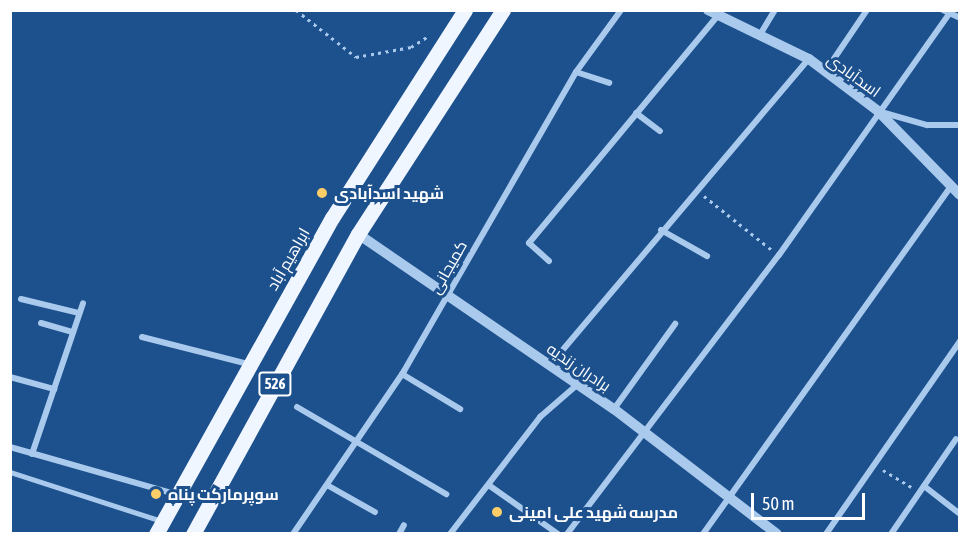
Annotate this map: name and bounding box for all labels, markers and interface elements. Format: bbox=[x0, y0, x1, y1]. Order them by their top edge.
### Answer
street label: اسدآبادی bbox=[823, 49, 885, 101]
place label: شهید اسدآبادی bbox=[334, 183, 444, 203]
marker: شهید اسدآبادی bbox=[315, 186, 329, 200]
street label: ابراهیم آباد bbox=[262, 224, 314, 294]
street label: کمیجانی bbox=[425, 237, 471, 297]
street label: برادران زندیه bbox=[543, 339, 615, 395]
road number: 526 bbox=[257, 372, 293, 396]
scale bar bbox=[754, 481, 868, 519]
place label: سوپرمارکت پناه bbox=[168, 484, 279, 504]
marker: سوپرمارکت پناه bbox=[149, 487, 163, 501]
text: 50 m bbox=[762, 493, 794, 514]
place label: مدرسه شهید علی امینی bbox=[509, 502, 678, 522]
marker: مدرسه شهید علی امینی bbox=[490, 505, 504, 519]

